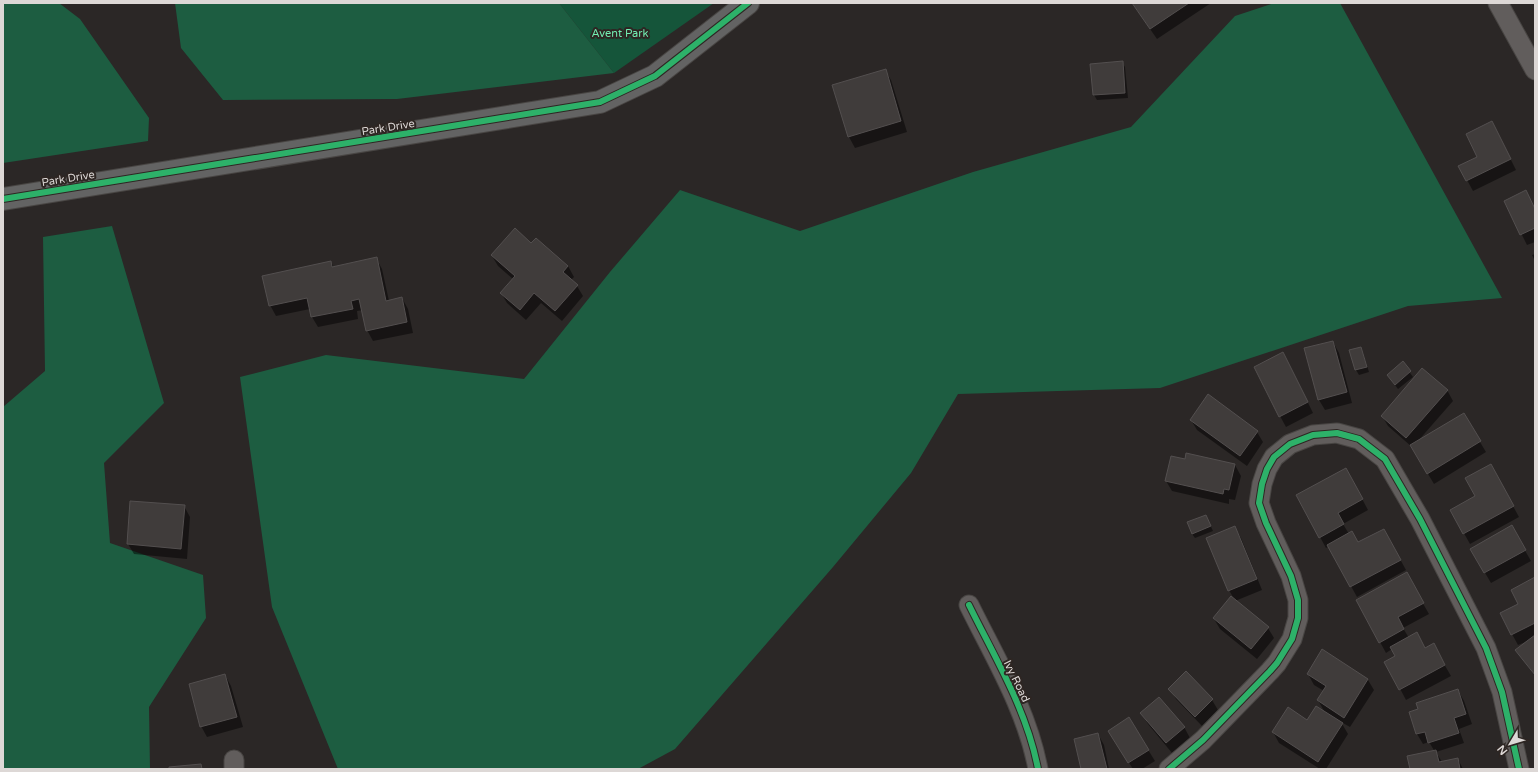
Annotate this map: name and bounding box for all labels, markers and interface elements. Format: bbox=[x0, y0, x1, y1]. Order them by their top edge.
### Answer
park label: Avent Park bbox=[592, 27, 648, 40]
street label: Park Drive bbox=[361, 117, 415, 138]
street label: Park Drive bbox=[41, 168, 95, 189]
street label: Ivy Road bbox=[1001, 658, 1032, 704]
north arrow bbox=[1490, 724, 1530, 764]
text: N bbox=[1495, 742, 1510, 757]

